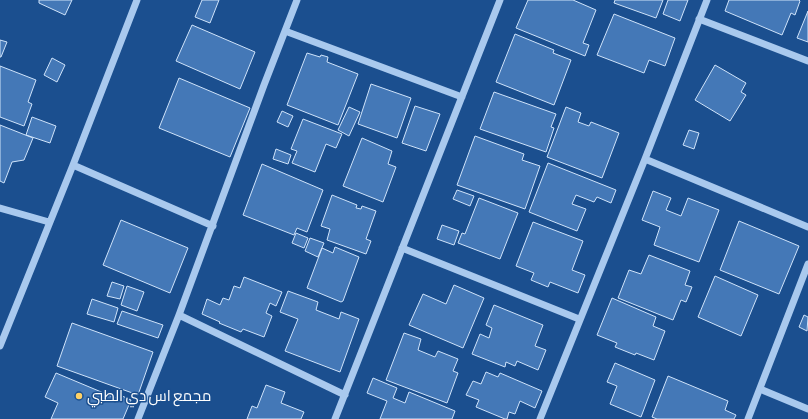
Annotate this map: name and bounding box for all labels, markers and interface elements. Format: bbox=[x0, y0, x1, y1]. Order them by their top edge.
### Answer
place label: مجمع اس دي الطبي bbox=[87, 387, 211, 408]
marker: مجمع اس دي الطبي bbox=[74, 391, 84, 401]

